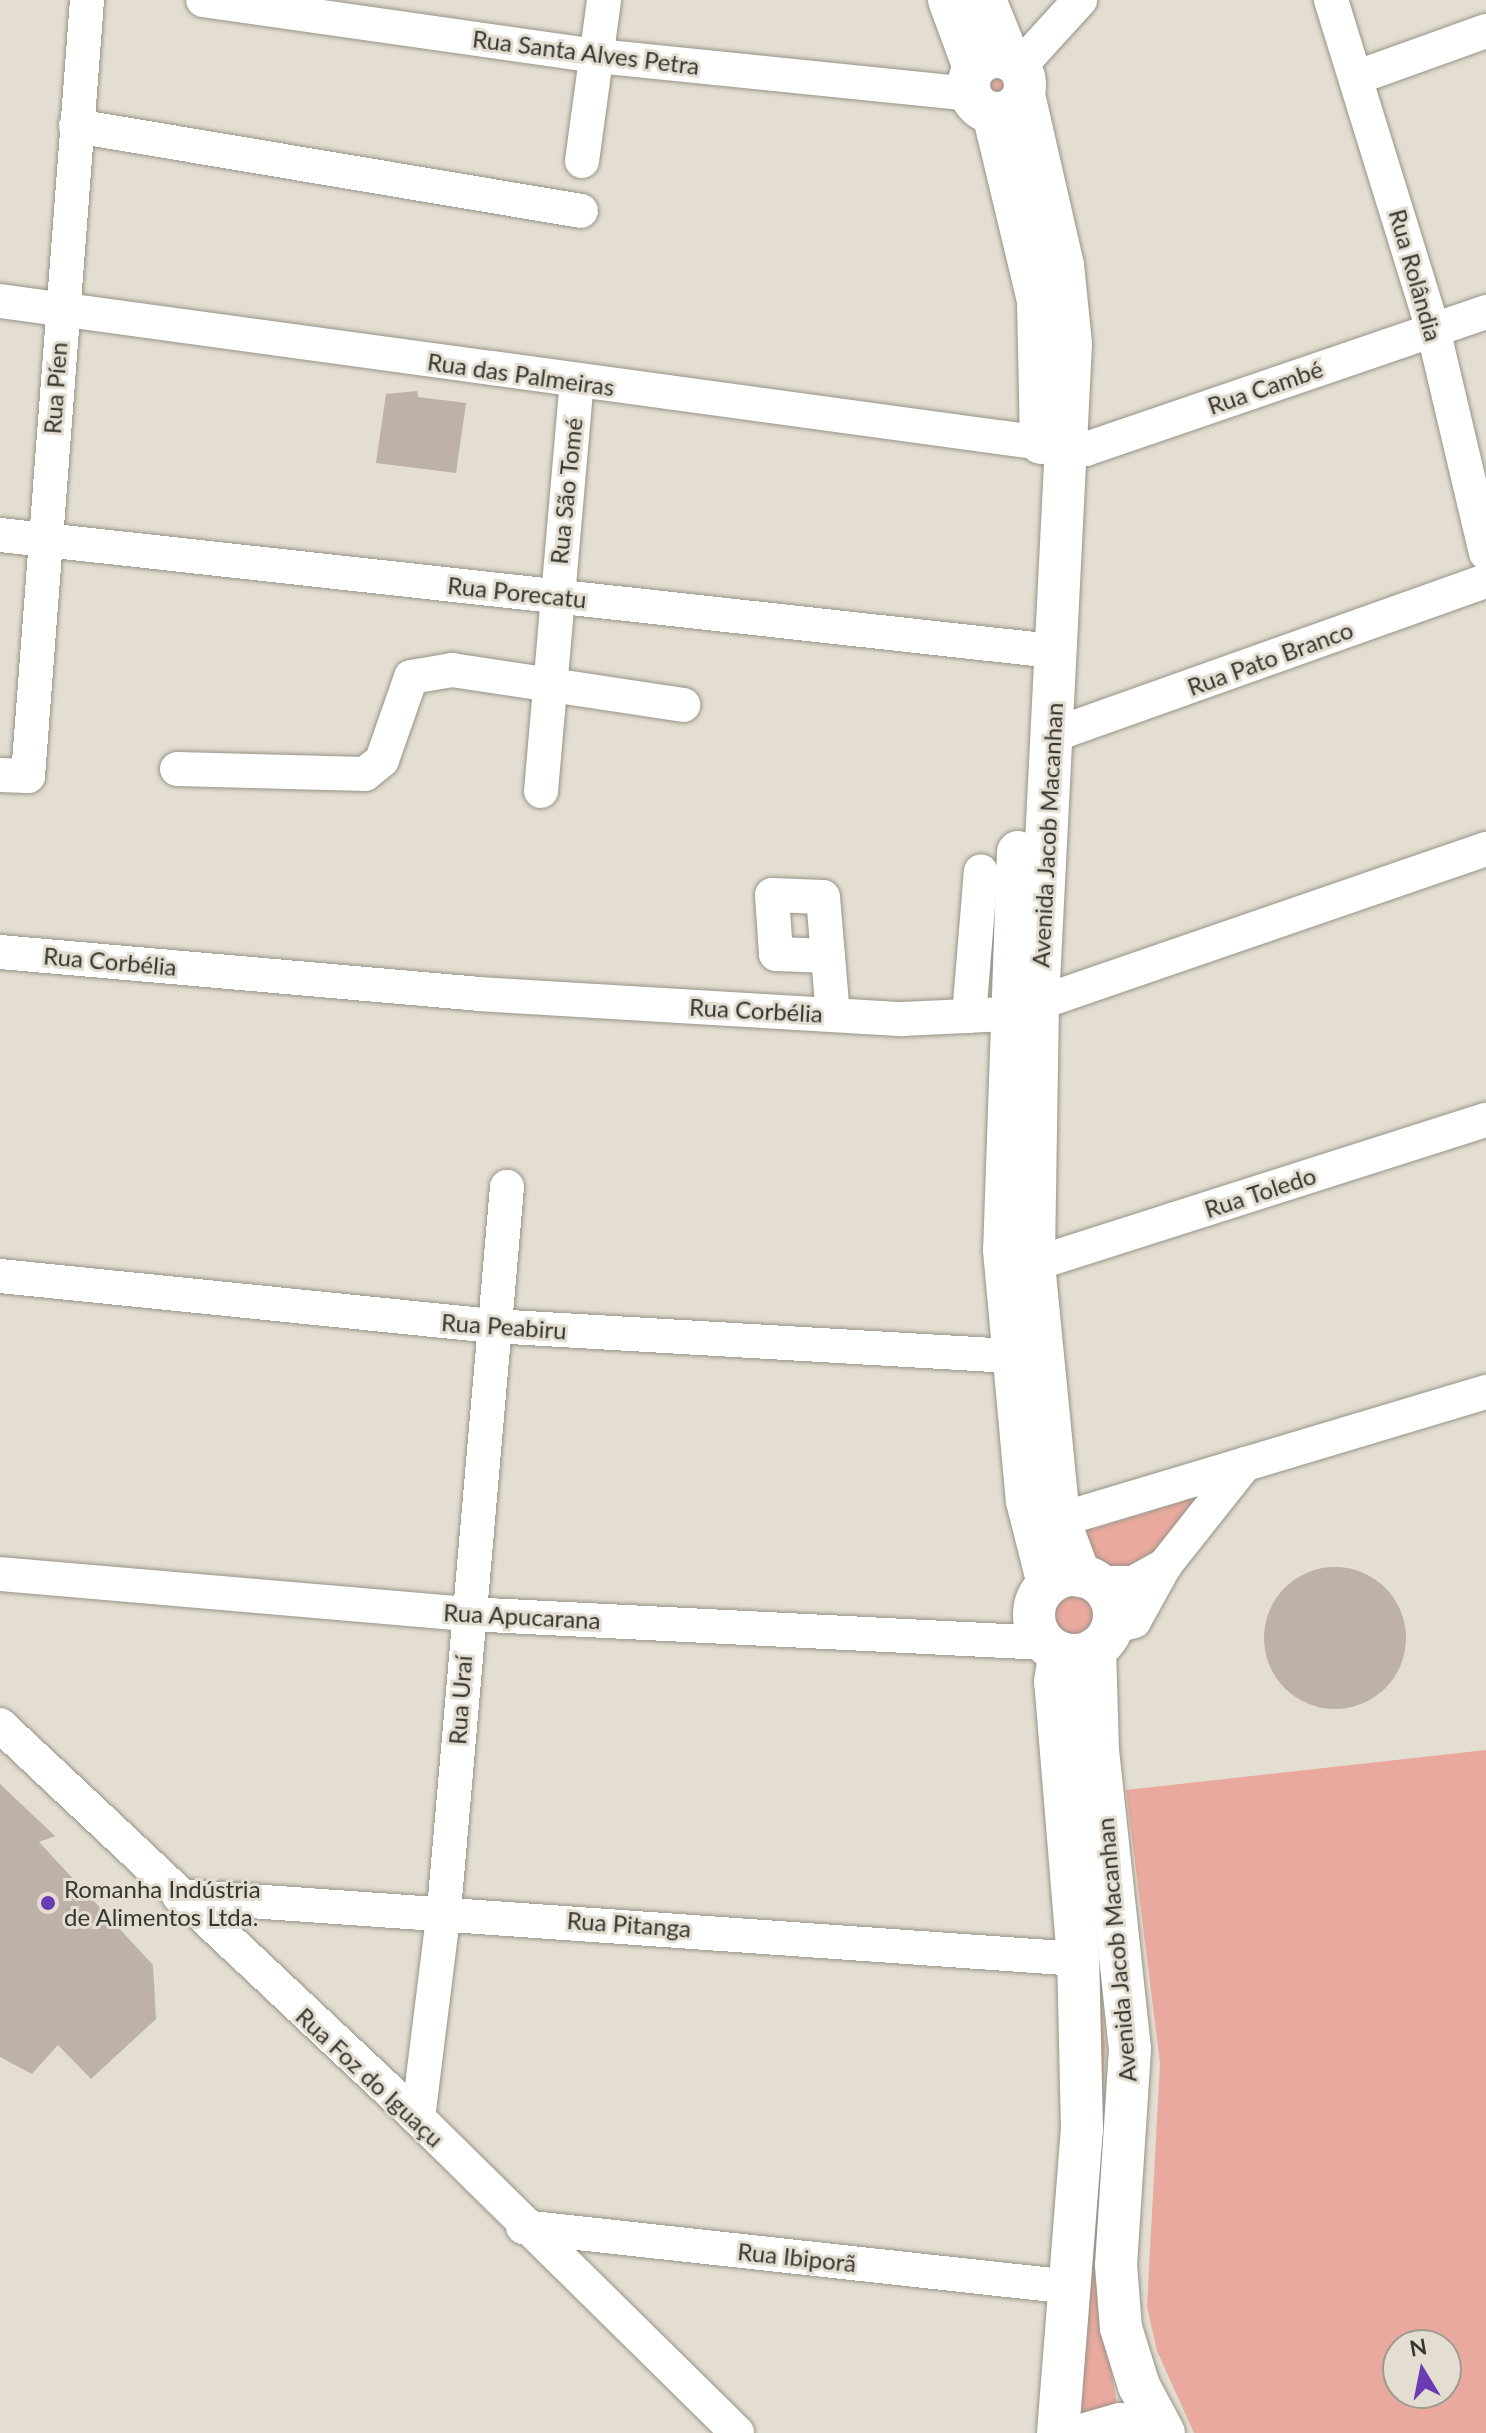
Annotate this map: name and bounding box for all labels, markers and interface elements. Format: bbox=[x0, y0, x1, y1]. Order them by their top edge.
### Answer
street label: Rua Santa Alves Petra bbox=[470, 24, 702, 80]
street label: Rua Rolândia bbox=[1383, 206, 1449, 344]
street label: Rua Píen bbox=[37, 341, 73, 435]
street label: Rua das Palmeiras bbox=[426, 347, 616, 401]
street label: Rua Cambé bbox=[1204, 354, 1326, 420]
street label: Rua São Tomé bbox=[544, 416, 588, 566]
street label: Rua Porecatu bbox=[446, 570, 588, 614]
street label: Rua Pato Branco bbox=[1183, 615, 1357, 701]
street label: Avenida Jacob Macanhan bbox=[1026, 701, 1068, 969]
street label: Rua Corbélia bbox=[42, 941, 178, 981]
street label: Rua Corbélia bbox=[689, 992, 823, 1028]
street label: Rua Toledo bbox=[1200, 1160, 1320, 1224]
street label: Rua Peabiru bbox=[440, 1307, 568, 1345]
street label: Rua Apucarana bbox=[442, 1597, 602, 1635]
street label: Rua Uraí bbox=[443, 1654, 477, 1746]
street label: Avenida Jacob Macanhan bbox=[1090, 1816, 1142, 2084]
place label: Romanha Indústria de Alimentos Ltda. bbox=[64, 1875, 261, 1931]
marker: Romanha Indústria de Alimentos Ltda. bbox=[39, 1894, 57, 1912]
street label: Rua Pitanga bbox=[566, 1905, 692, 1943]
street label: Rua Foz do Iguaçu bbox=[290, 2001, 450, 2153]
street label: Rua Ibiporã bbox=[736, 2236, 858, 2278]
north arrow bbox=[1382, 2329, 1462, 2409]
text: N bbox=[1407, 2332, 1429, 2362]

